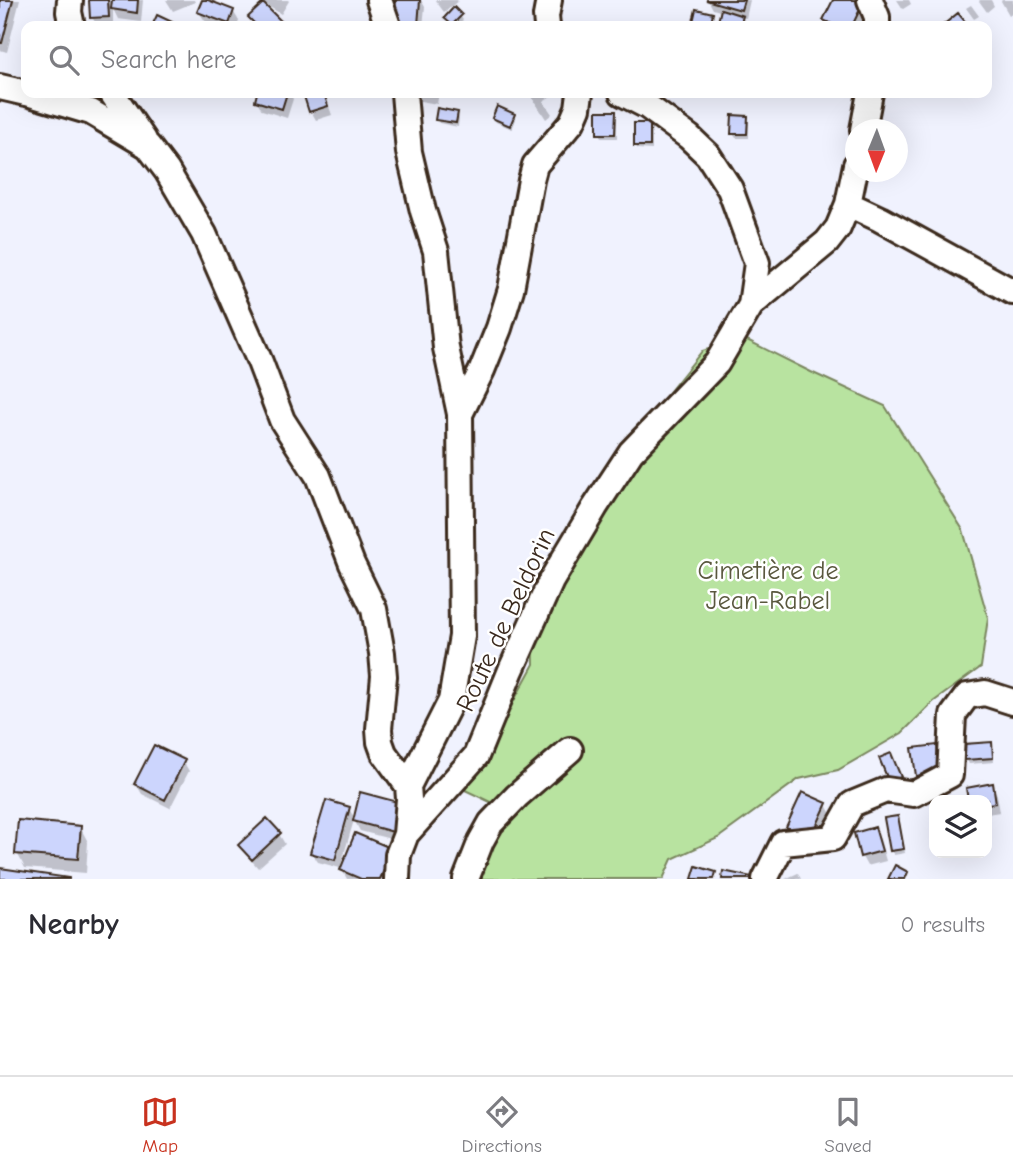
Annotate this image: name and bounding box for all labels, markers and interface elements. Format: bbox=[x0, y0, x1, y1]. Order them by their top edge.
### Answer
search box bbox=[21, 21, 992, 98]
icon: search bbox=[45, 41, 83, 79]
text: Search here bbox=[101, 45, 236, 75]
north arrow bbox=[845, 119, 908, 182]
street label: Route de Beldorin bbox=[450, 523, 562, 717]
park label: Cimetière de Jean-Rabel bbox=[697, 556, 839, 616]
map controls bbox=[929, 795, 992, 858]
button: layers bbox=[929, 795, 992, 858]
text: Nearby bbox=[28, 907, 119, 942]
text: 0 results bbox=[901, 911, 985, 938]
tab: Map bbox=[141, 1093, 179, 1157]
tab: Directions bbox=[462, 1093, 542, 1157]
tab: Saved bbox=[824, 1093, 872, 1157]

